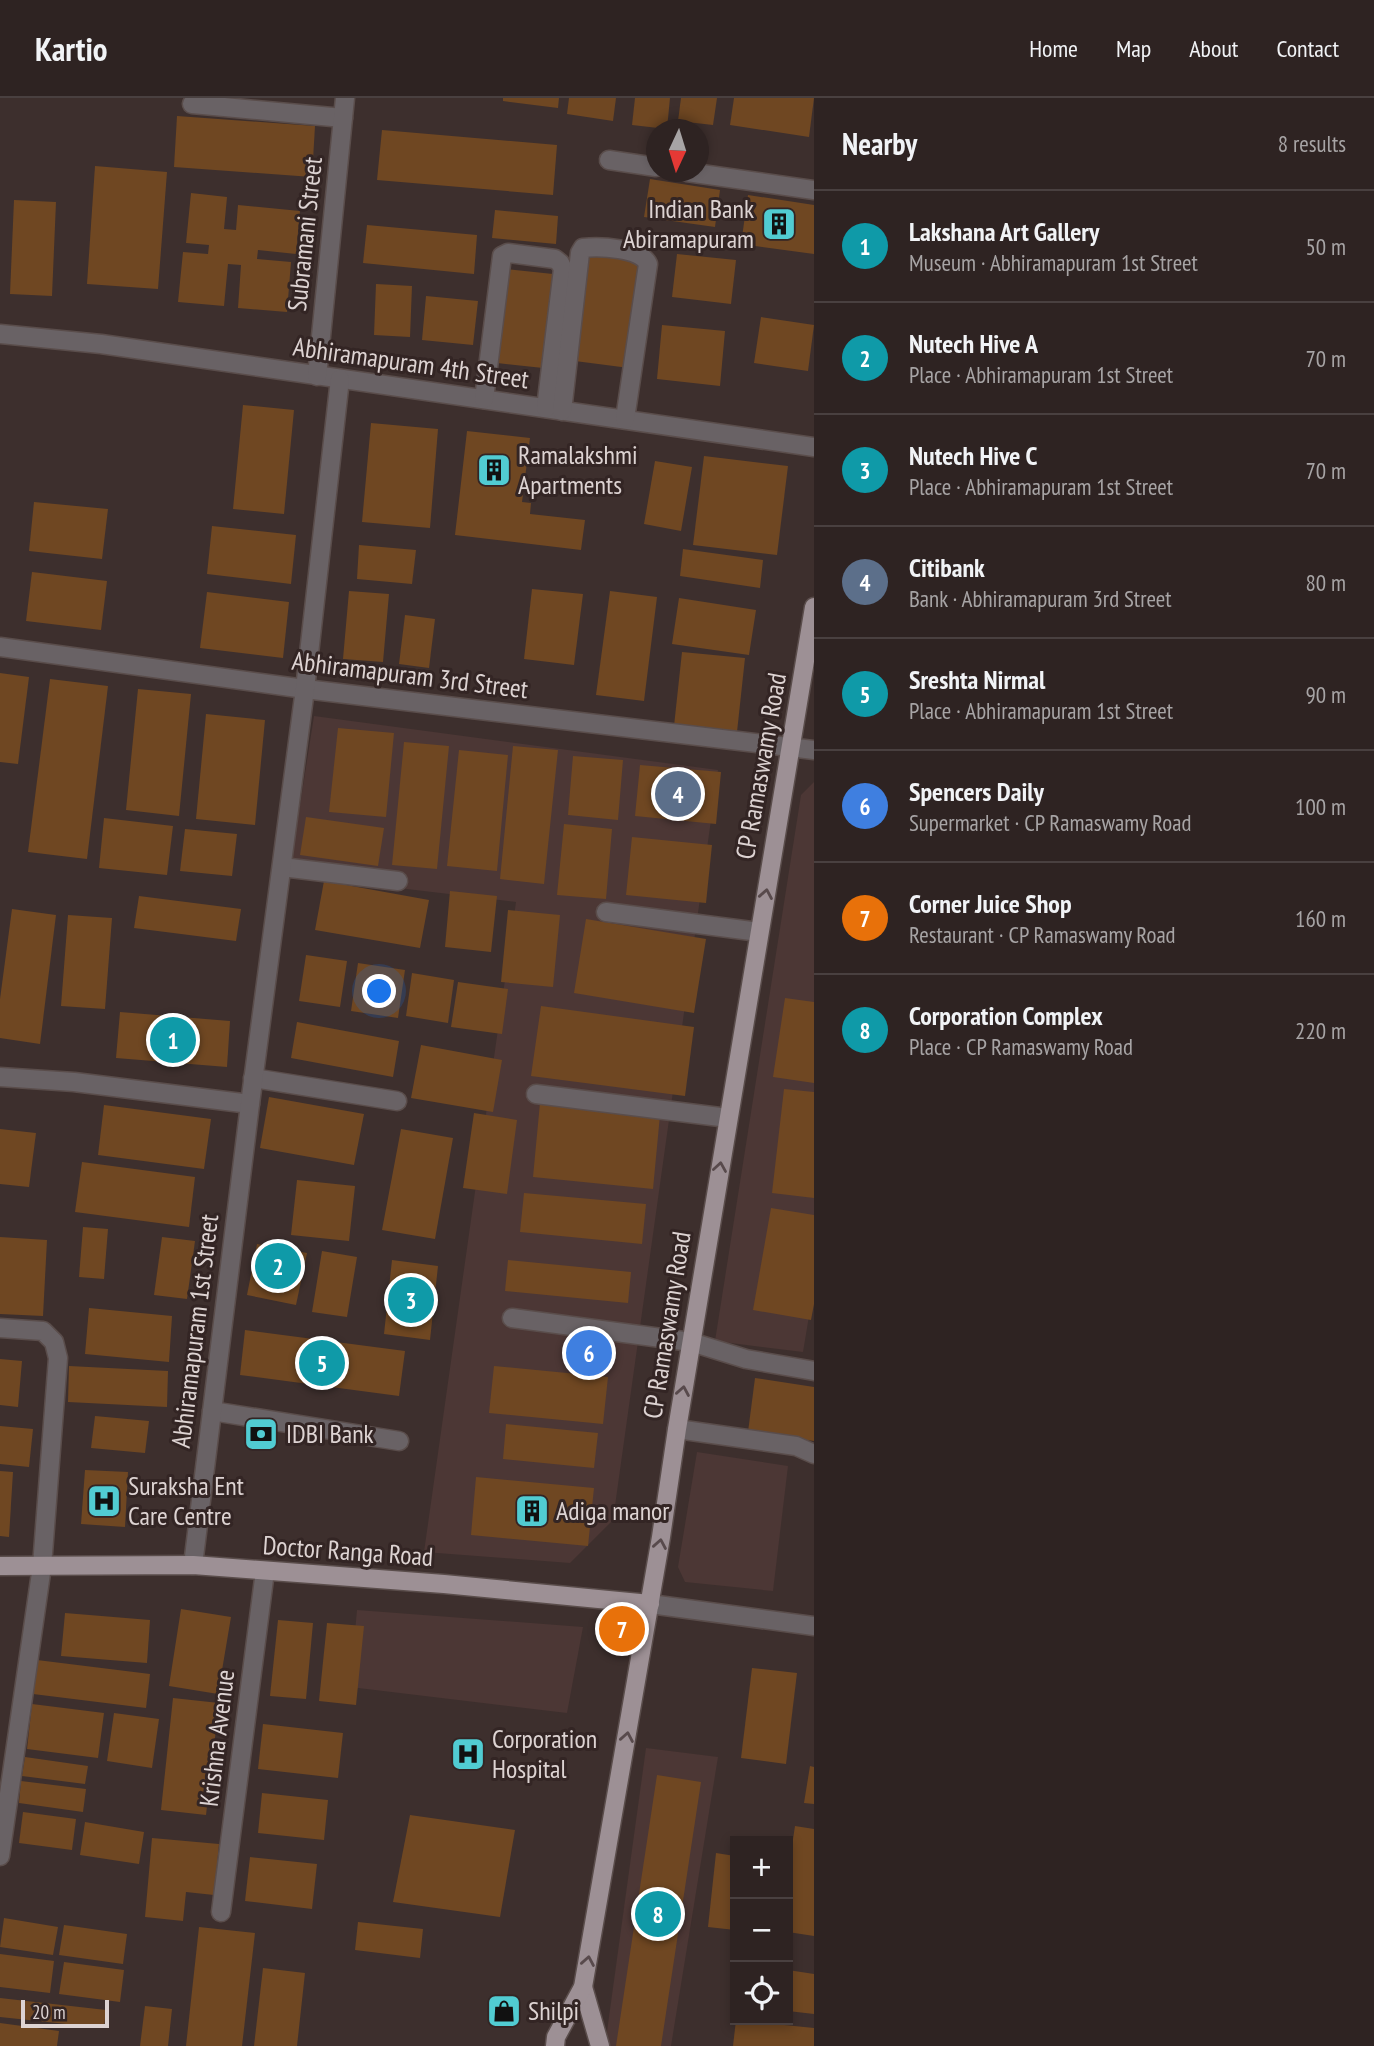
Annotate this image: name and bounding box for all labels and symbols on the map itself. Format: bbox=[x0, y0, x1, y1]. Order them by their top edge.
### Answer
north arrow bbox=[646, 119, 709, 182]
street label: Subramani Street bbox=[280, 155, 329, 313]
place label: Indian Bank Abiramapuram bbox=[623, 192, 754, 255]
building icon: Indian Bank Abiramapuram bbox=[760, 205, 798, 243]
street label: Abhiramapuram 4th Street bbox=[291, 330, 531, 395]
place label: Ramalakshmi Apartments bbox=[518, 438, 638, 501]
building icon: Ramalakshmi Apartments bbox=[475, 451, 513, 489]
street label: Abhiramapuram 3rd Street bbox=[290, 644, 530, 705]
street label: CP Ramaswamy Road bbox=[728, 670, 793, 862]
pin: 4 bbox=[655, 768, 701, 820]
one-way arrow bbox=[757, 888, 772, 900]
your location bbox=[362, 974, 396, 1008]
pin: 1 bbox=[150, 1014, 196, 1066]
one-way arrow bbox=[712, 1161, 727, 1173]
street label: Abhiramapuram 1st Street bbox=[164, 1212, 225, 1450]
street label: CP Ramaswamy Road bbox=[635, 1229, 698, 1421]
pin: 2 bbox=[255, 1240, 301, 1292]
pin: 3 bbox=[388, 1274, 434, 1326]
pin: 6 bbox=[566, 1327, 612, 1379]
pin: 5 bbox=[299, 1337, 345, 1389]
one-way arrow bbox=[675, 1385, 690, 1397]
bank icon: IDBI Bank bbox=[242, 1415, 280, 1453]
place label: IDBI Bank bbox=[286, 1417, 374, 1450]
place label: Suraksha Ent Care Centre bbox=[128, 1469, 244, 1532]
hospital icon: Suraksha Ent Care Centre bbox=[85, 1482, 123, 1520]
building icon: Adiga manor bbox=[513, 1492, 551, 1530]
place label: Adiga manor bbox=[556, 1494, 669, 1527]
street label: Doctor Ranga Road bbox=[262, 1528, 434, 1573]
one-way arrow bbox=[652, 1538, 667, 1550]
pin: 7 bbox=[599, 1603, 645, 1655]
street label: Krishna Avenue bbox=[192, 1668, 241, 1808]
place label: Corporation Hospital bbox=[492, 1722, 597, 1785]
one-way arrow bbox=[619, 1731, 634, 1742]
hospital icon: Corporation Hospital bbox=[449, 1735, 487, 1773]
pin: 8 bbox=[635, 1888, 681, 1940]
one-way arrow bbox=[580, 1955, 595, 1967]
shop icon: Shilpi bbox=[485, 1992, 523, 2030]
place label: Shilpi bbox=[528, 1994, 579, 2027]
scale bar bbox=[21, 1997, 108, 2029]

